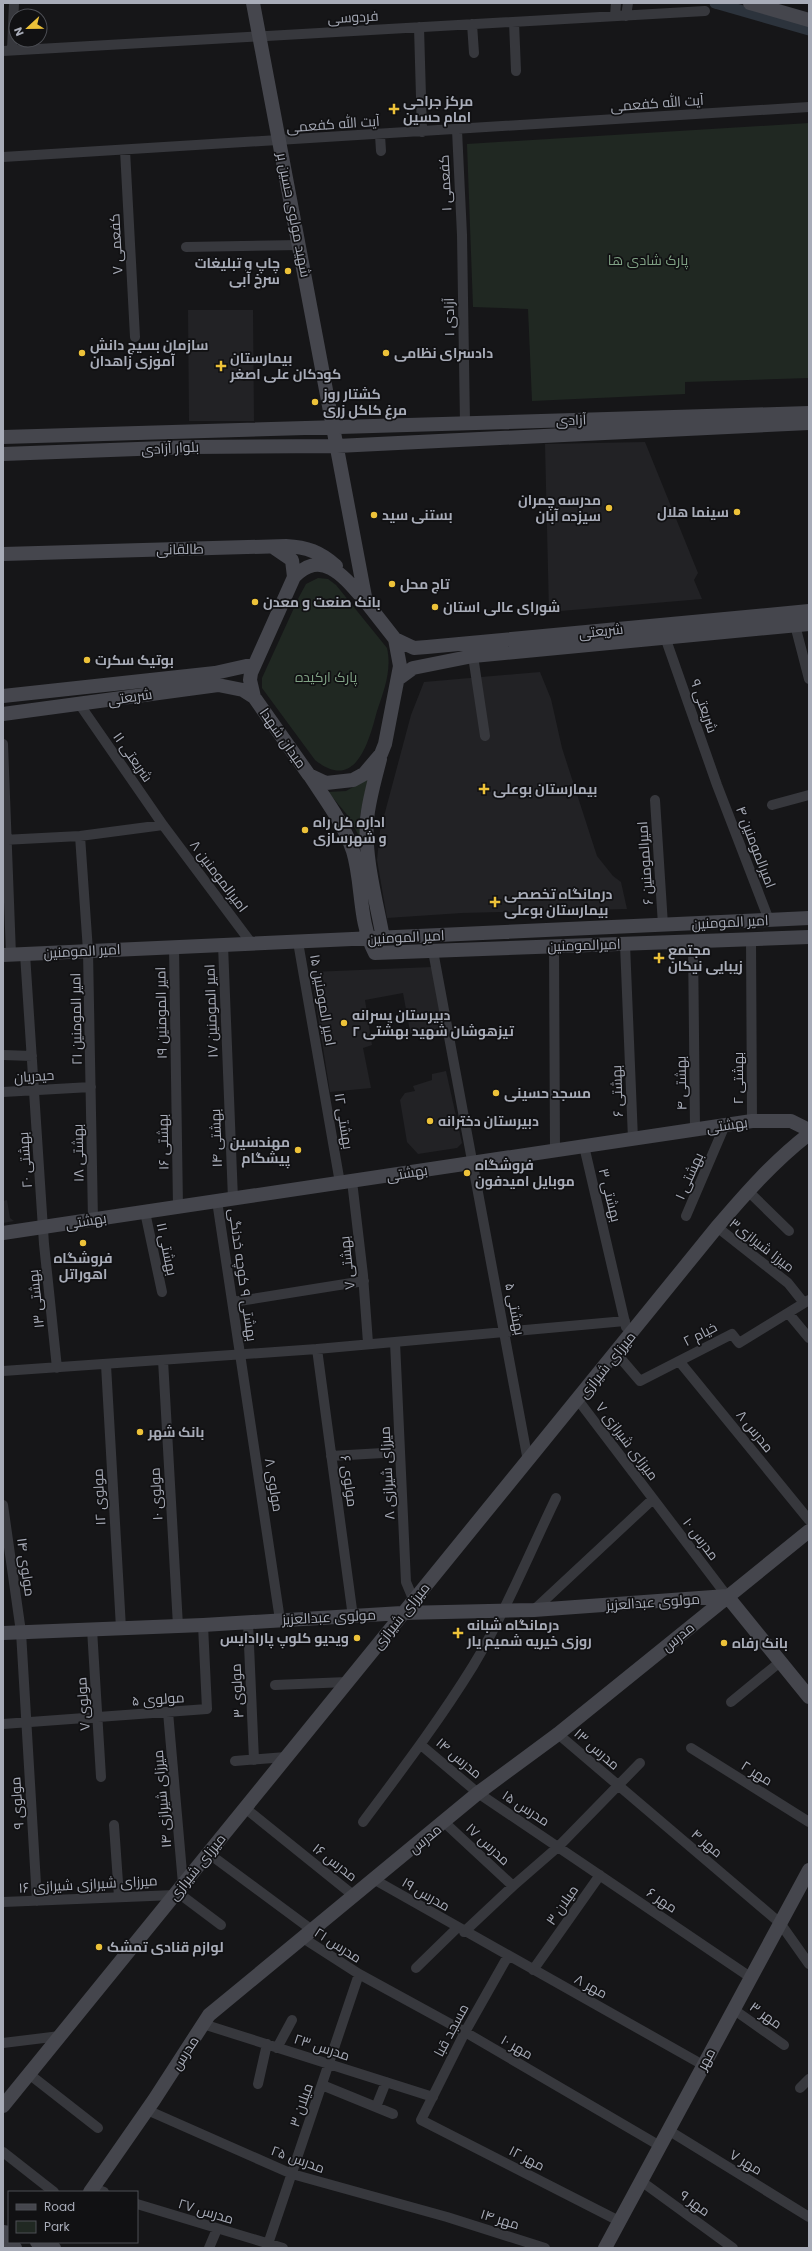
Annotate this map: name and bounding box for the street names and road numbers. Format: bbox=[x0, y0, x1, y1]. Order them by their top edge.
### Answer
street label: فردوسی bbox=[327, 6, 379, 28]
street label: آیت الله کفعمی bbox=[610, 90, 704, 116]
street label: آیت الله کفعمی bbox=[286, 111, 380, 137]
street label: شهید مولوی حسین بر bbox=[272, 150, 316, 279]
street label: کفعمی ۱ bbox=[434, 154, 456, 212]
street label: کفعمی ۷ bbox=[104, 213, 128, 275]
street label: آزادی ۱ bbox=[439, 297, 459, 336]
street label: آزادی bbox=[555, 409, 587, 431]
street label: بلوار آزادی bbox=[141, 437, 199, 459]
street label: طالقانی bbox=[156, 539, 204, 559]
street label: شریعتی bbox=[578, 619, 624, 643]
street label: شریعتی ۹ bbox=[685, 676, 723, 736]
street label: شریعتی bbox=[106, 684, 154, 710]
street label: میدان شهدا bbox=[255, 704, 311, 772]
street label: شریعتی ۱۱ bbox=[108, 728, 158, 786]
street label: امیرالمومنین ۴ bbox=[731, 803, 781, 891]
street label: امیرالمومنین ۶ bbox=[632, 821, 658, 905]
street label: امیرالمومنین ۸ bbox=[185, 836, 253, 916]
street label: امیر المومنین bbox=[691, 910, 769, 934]
street label: امیر المومنین bbox=[367, 925, 445, 949]
street label: امیرالمومنین bbox=[547, 934, 621, 956]
street label: امیر المومنین bbox=[43, 939, 121, 963]
street label: امیر المومنین ۱۵ bbox=[305, 953, 341, 1047]
street label: امیر المومنین ۱۷ bbox=[199, 964, 223, 1058]
street label: امیر المومنین ۱۹ bbox=[150, 967, 172, 1059]
street label: امیر المومنین ۲۱ bbox=[65, 973, 87, 1065]
street label: بهشتی ۲ bbox=[728, 1052, 748, 1104]
street label: بهشتی ۴ bbox=[671, 1056, 691, 1110]
street label: حیدریان bbox=[13, 1065, 55, 1087]
street label: بهشتی ۶ bbox=[606, 1065, 628, 1117]
street label: بهشتی ۱۲ bbox=[330, 1091, 358, 1151]
street label: بهشتی ۱۴ bbox=[205, 1108, 227, 1168]
street label: بهشتی bbox=[705, 1112, 749, 1138]
street label: بهشتی ۱۶ bbox=[153, 1114, 173, 1170]
street label: بهشتی ۱۸ bbox=[67, 1124, 89, 1182]
street label: بهشتی ۲۰ bbox=[13, 1131, 37, 1189]
street label: بهشتی ۱ bbox=[670, 1149, 708, 1203]
street label: بهشتی bbox=[385, 1160, 429, 1186]
street label: بهشتی ۳ bbox=[594, 1166, 626, 1224]
street label: بهشتی ۹ کوچه خدنگی bbox=[224, 1207, 262, 1343]
street label: بهشتی bbox=[64, 1208, 108, 1234]
street label: میرزا شیرازی۳ bbox=[725, 1213, 799, 1277]
street label: بهشتی ۱۱ bbox=[152, 1221, 182, 1277]
street label: بهشتی ۷ bbox=[334, 1235, 360, 1291]
street label: بهشتی ۱۳ bbox=[23, 1269, 49, 1329]
street label: بهشتی ۵ bbox=[500, 1281, 530, 1337]
street label: خیام ۲ bbox=[679, 1317, 721, 1351]
street label: میرزای شیرازی bbox=[574, 1327, 640, 1403]
street label: میرزای شیرازی ۷ bbox=[591, 1398, 663, 1484]
street label: مدرس ۸ bbox=[732, 1405, 778, 1457]
street label: میرزای شیرازی ۸ bbox=[375, 1426, 399, 1520]
street label: مولوی ۶ bbox=[335, 1454, 363, 1508]
street label: مولوی ۸ bbox=[260, 1457, 288, 1513]
street label: مولوی ۱۰ bbox=[145, 1467, 167, 1521]
street label: مولوی ۱۲ bbox=[88, 1468, 110, 1526]
street label: مدرس ۱۰ bbox=[678, 1514, 724, 1564]
street label: مولوی ۱۴ bbox=[12, 1536, 40, 1598]
street label: میرزای شیرازی bbox=[368, 1578, 434, 1654]
street label: مولوی عبدالعزیز bbox=[604, 1589, 701, 1615]
street label: مولوی عبدالعزیز bbox=[281, 1605, 376, 1629]
street label: مدرس bbox=[657, 1618, 699, 1656]
street label: مولوی ۳ bbox=[226, 1663, 248, 1719]
street label: مولوی ۷ bbox=[71, 1676, 95, 1732]
street label: مولوی ۵ bbox=[131, 1687, 185, 1711]
street label: مدرس ۱۳ bbox=[570, 1724, 624, 1774]
street label: مدرس ۱۴ bbox=[432, 1733, 486, 1783]
street label: میرزای شیرازی ۱۴ bbox=[148, 1749, 176, 1849]
street label: مهر ۲ bbox=[737, 1756, 777, 1790]
street label: مولوی ۹ bbox=[5, 1776, 29, 1830]
street label: مدرس ۱۵ bbox=[498, 1785, 554, 1831]
street label: مدرس ۱۷ bbox=[461, 1818, 515, 1870]
street label: مدرس bbox=[404, 1820, 446, 1858]
street label: مهر ۴ bbox=[687, 1824, 727, 1862]
street label: میرزای شیرازی bbox=[164, 1829, 230, 1905]
street label: مدرس ۱۶ bbox=[308, 1838, 362, 1886]
street label: میرزای شیرازی شیرازی ۱۶ bbox=[18, 1870, 158, 1898]
street label: مدرس ۱۹ bbox=[398, 1872, 454, 1916]
street label: میلان ۳ bbox=[541, 1881, 583, 1929]
street label: مهر ۶ bbox=[643, 1883, 681, 1917]
street label: مدرس ۲۱ bbox=[311, 1922, 365, 1968]
street label: مهر ۸ bbox=[571, 1969, 611, 2003]
street label: مهر ۳ bbox=[746, 1997, 786, 2033]
street label: مسجد قبا bbox=[429, 2000, 473, 2060]
street label: مدرس ۲۳ bbox=[291, 2029, 353, 2065]
street label: مهر ۱۰ bbox=[497, 2030, 537, 2064]
street label: مدرس bbox=[167, 2032, 203, 2074]
street label: مهر bbox=[691, 2044, 720, 2074]
street label: میلان ۳ bbox=[284, 2080, 318, 2130]
street label: مدرس ۲۵ bbox=[268, 2140, 328, 2178]
street label: مهر ۱۲ bbox=[506, 2140, 548, 2176]
street label: مهر ۷ bbox=[726, 2144, 766, 2180]
street label: مهر ۹ bbox=[676, 2185, 714, 2221]
street label: مدرس ۲۷ bbox=[176, 2193, 236, 2229]
street label: مهر ۱۴ bbox=[478, 2204, 522, 2234]

